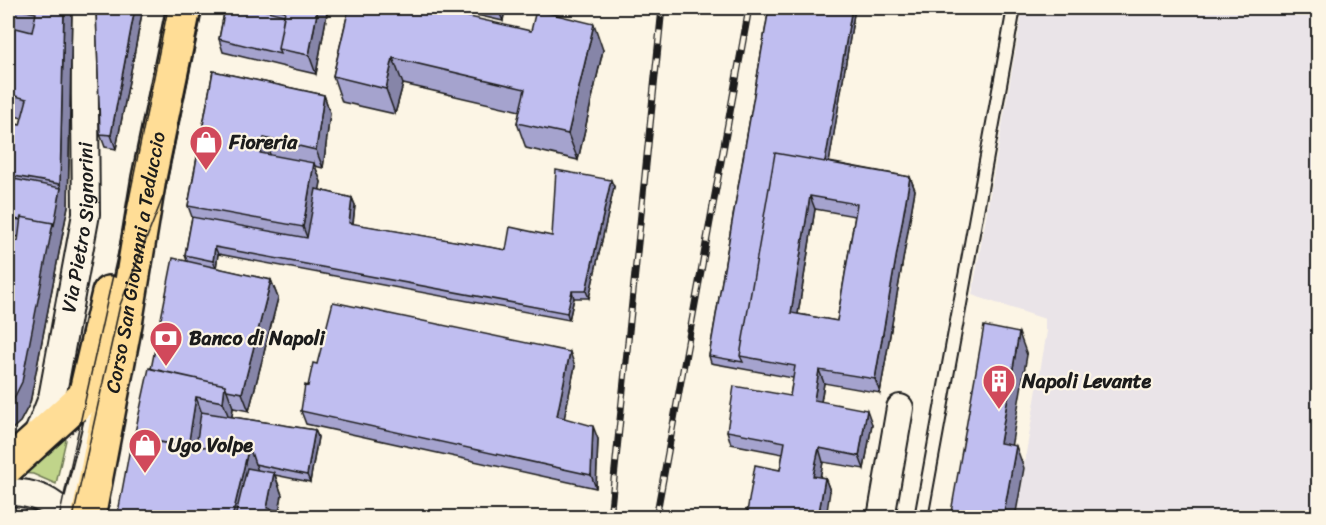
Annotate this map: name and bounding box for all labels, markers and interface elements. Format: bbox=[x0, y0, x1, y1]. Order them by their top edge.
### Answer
shop icon: Fioreria bbox=[188, 124, 224, 171]
place label: Fioreria bbox=[228, 125, 298, 160]
street label: Corso San Giovanni a Teduccio bbox=[95, 128, 176, 396]
street label: Via Pietro Signorini bbox=[51, 141, 105, 316]
bank icon: Banco di Napoli bbox=[148, 320, 184, 367]
place label: Banco di Napoli bbox=[189, 321, 326, 356]
building icon: Napoli Levante bbox=[981, 363, 1017, 410]
place label: Napoli Levante bbox=[1021, 364, 1151, 399]
shop icon: Ugo Volpe bbox=[127, 427, 163, 474]
place label: Ugo Volpe bbox=[168, 428, 253, 463]

